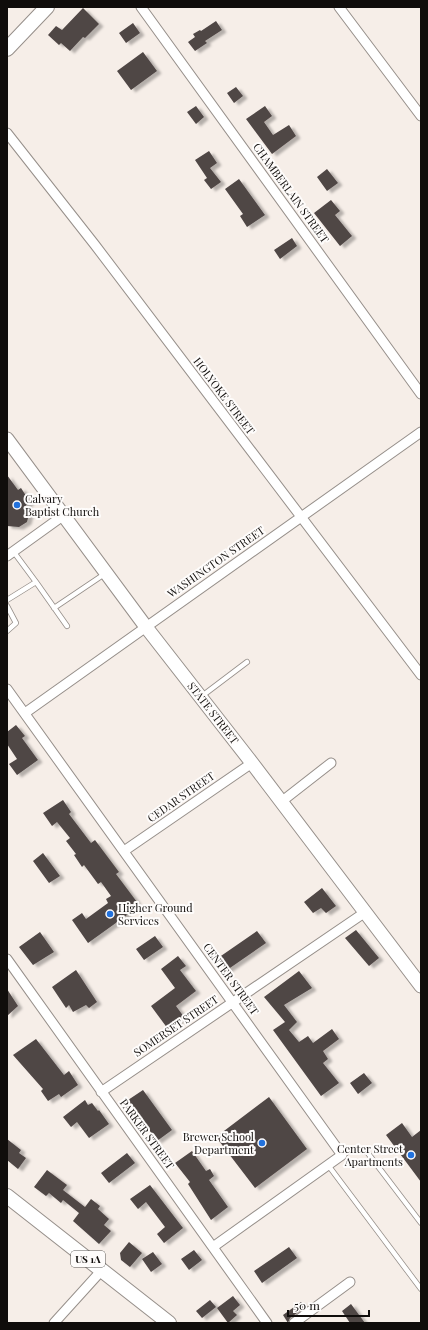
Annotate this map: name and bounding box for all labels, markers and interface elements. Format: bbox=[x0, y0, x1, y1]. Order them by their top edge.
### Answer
street label: CHAMBERLAIN STREET bbox=[250, 140, 333, 246]
street label: HOLYOKE STREET bbox=[190, 354, 258, 438]
place label: Calvary Baptist Church bbox=[25, 491, 100, 519]
marker: Calvary Baptist Church bbox=[12, 500, 22, 510]
street label: WASHINGTON STREET bbox=[163, 522, 267, 601]
street label: STATE STREET bbox=[184, 679, 243, 747]
street label: CEDAR STREET bbox=[144, 768, 217, 825]
place label: Higher Ground Services bbox=[118, 900, 193, 928]
marker: Higher Ground Services bbox=[105, 909, 115, 919]
street label: CENTER STREET bbox=[200, 940, 263, 1018]
street label: SOMERSET STREET bbox=[130, 991, 221, 1060]
street label: PARKER STREET bbox=[117, 1095, 178, 1172]
place label: Brewer School Department bbox=[183, 1129, 254, 1157]
marker: Brewer School Department bbox=[257, 1138, 267, 1148]
place label: Center Street Apartments bbox=[337, 1141, 403, 1169]
marker: Center Street Apartments bbox=[406, 1150, 416, 1160]
road number: US 1A bbox=[71, 1251, 105, 1267]
scale bar bbox=[288, 1292, 369, 1318]
text: 50 m bbox=[294, 1297, 320, 1313]

